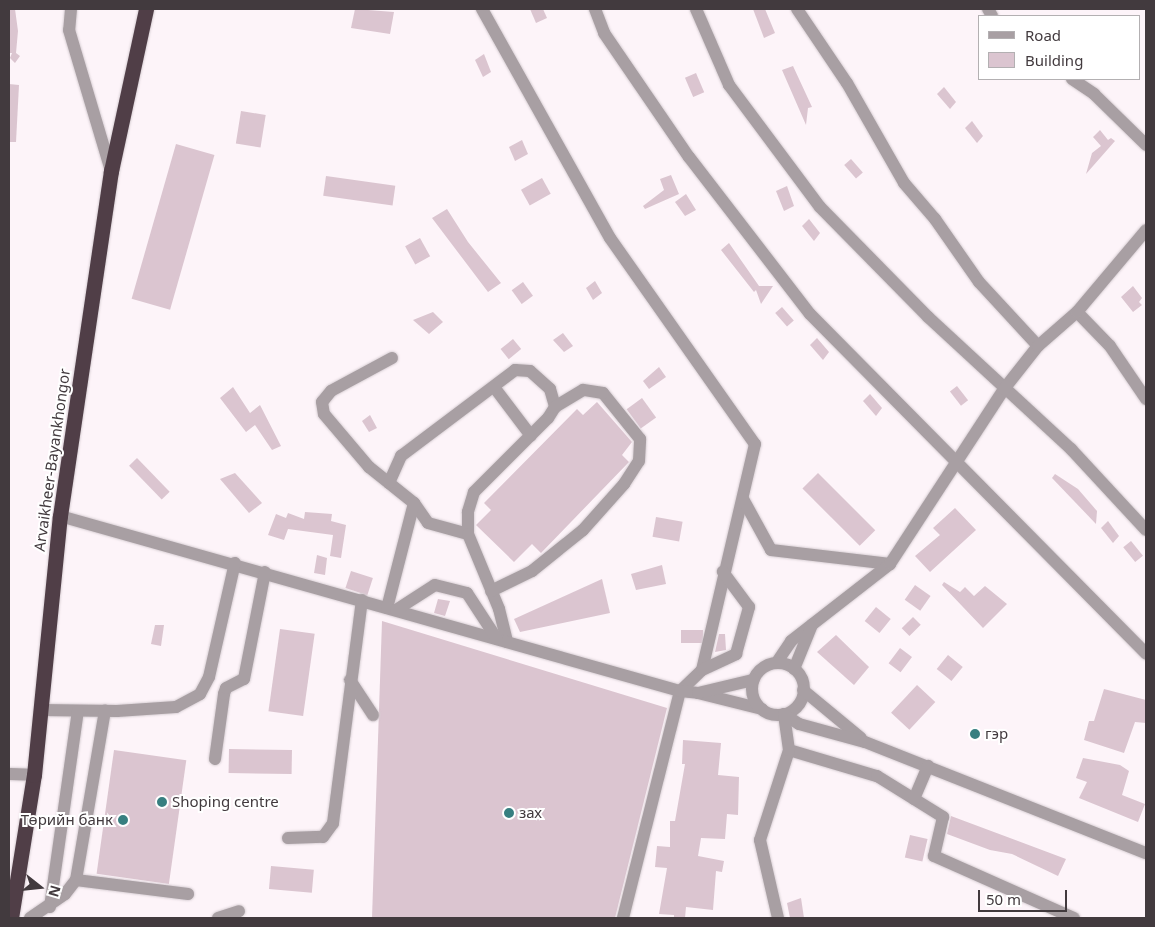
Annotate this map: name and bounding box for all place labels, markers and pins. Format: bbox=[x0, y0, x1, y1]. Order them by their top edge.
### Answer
place label: гэр bbox=[985, 725, 1008, 743]
marker: гэр bbox=[969, 728, 981, 740]
place label: Shoping centre bbox=[172, 793, 279, 811]
marker: Shoping centre bbox=[156, 796, 168, 808]
place label: зах bbox=[519, 804, 542, 822]
marker: зах bbox=[503, 807, 515, 819]
place label: Төрийн банк bbox=[21, 811, 113, 829]
marker: Төрийн банк bbox=[117, 814, 129, 826]

